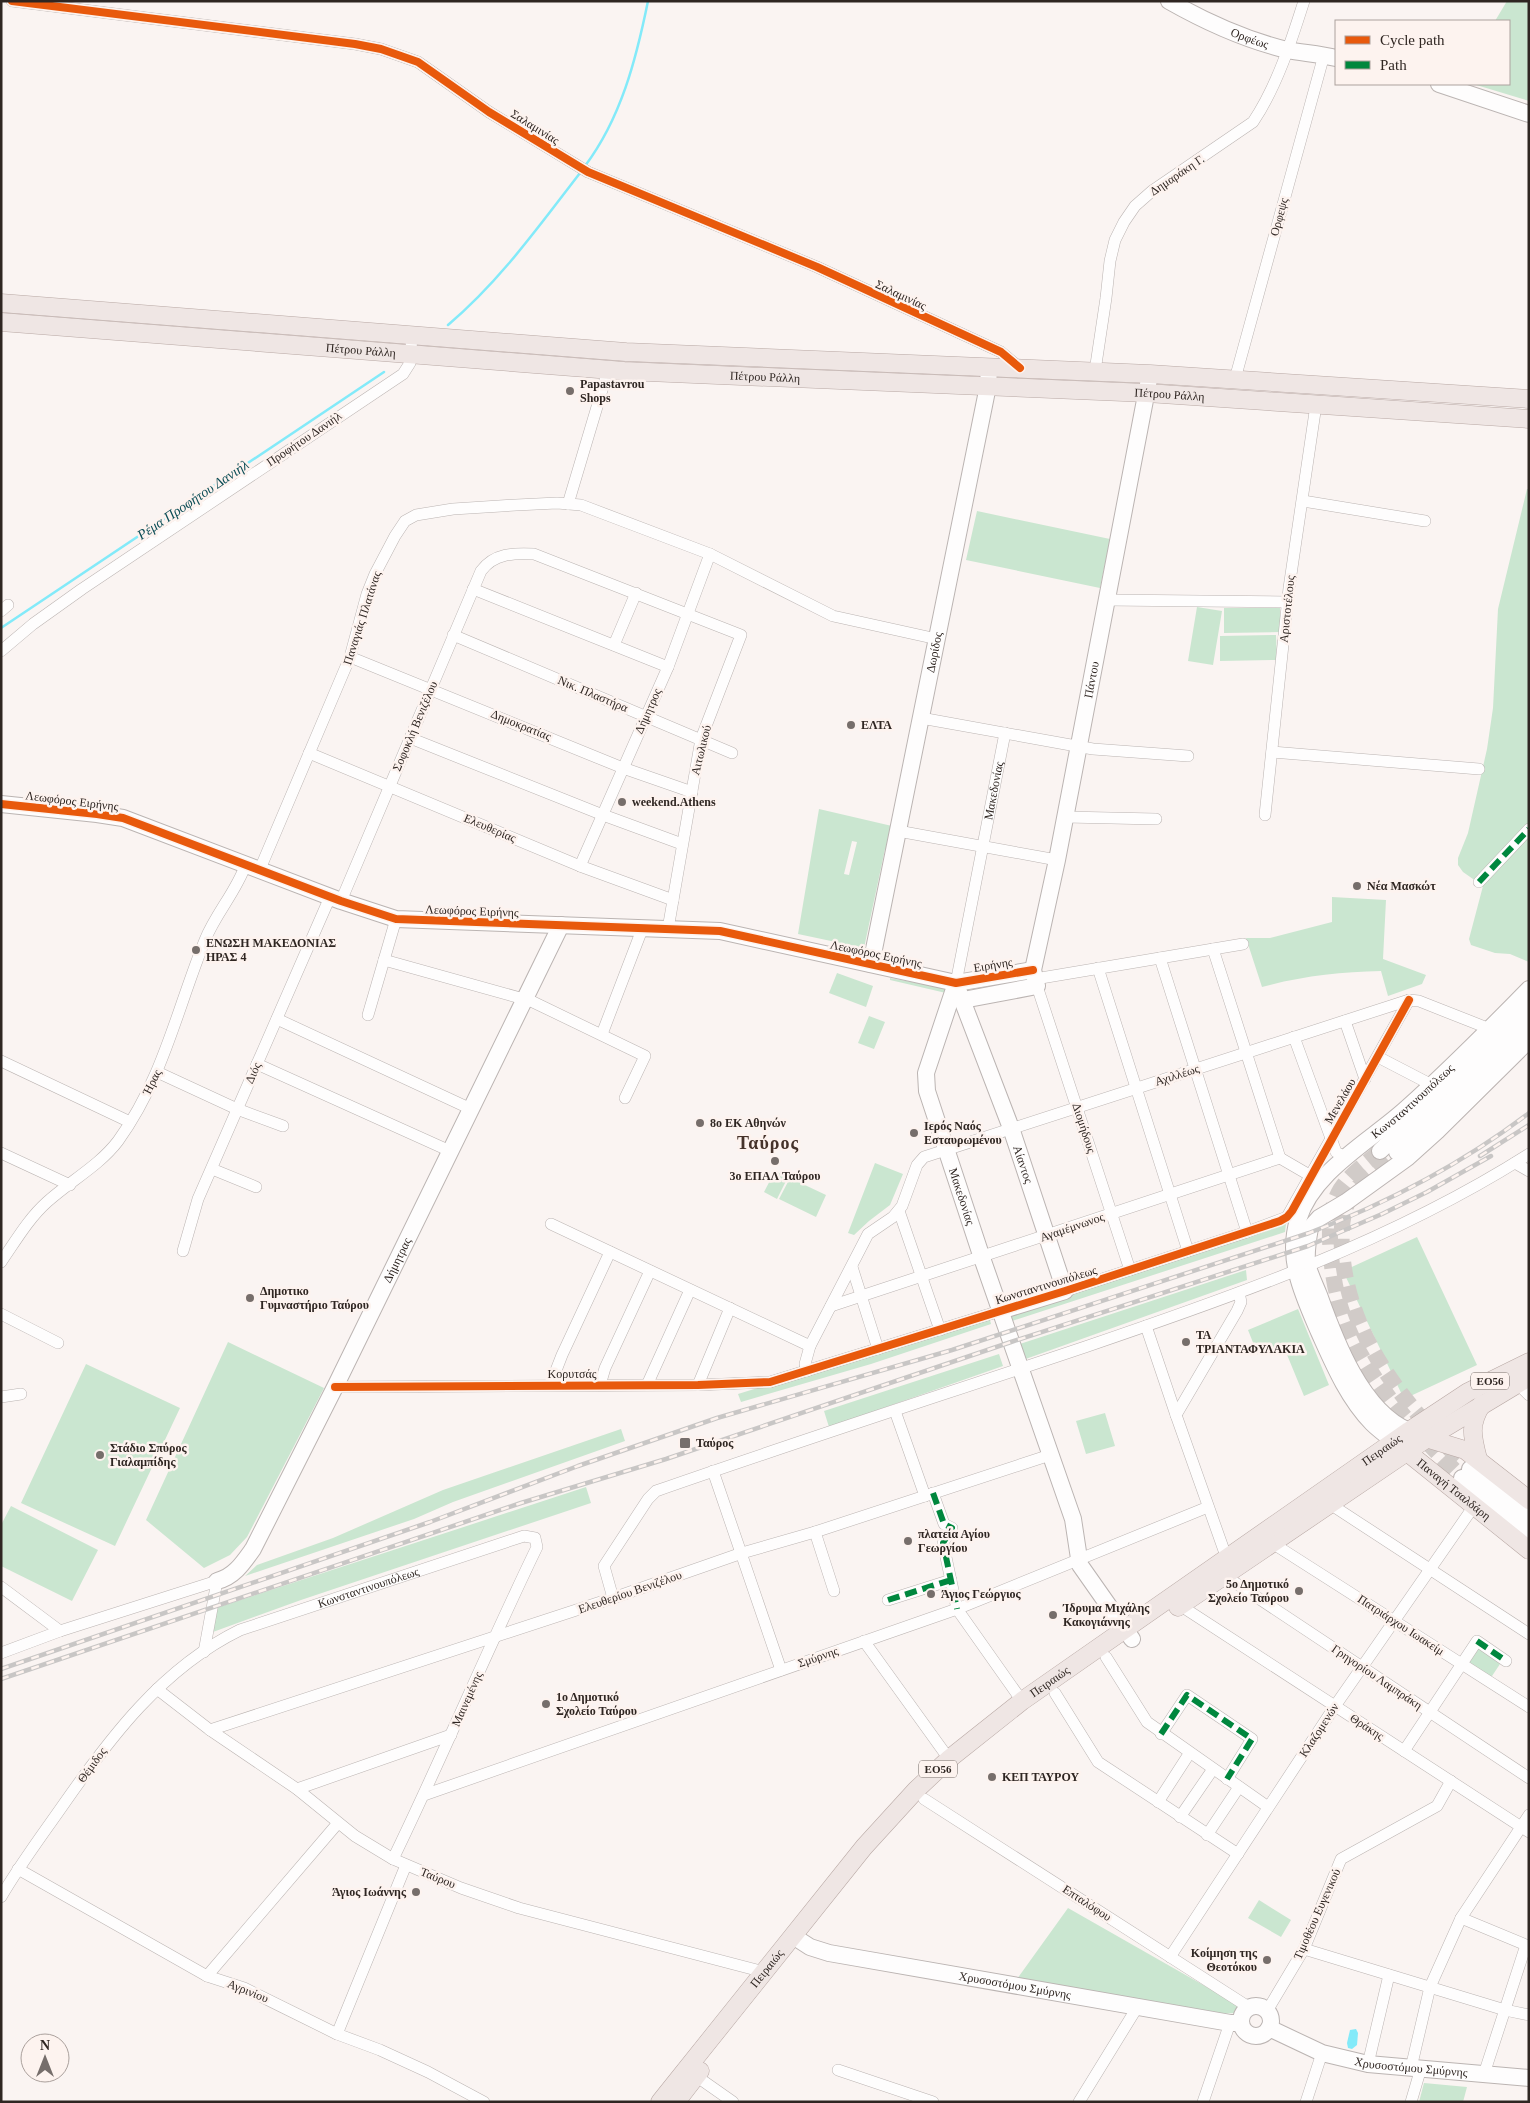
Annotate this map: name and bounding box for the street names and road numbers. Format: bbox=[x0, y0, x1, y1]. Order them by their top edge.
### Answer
street label: Ορφέως bbox=[1229, 25, 1271, 52]
street label: Σαλαμινίας bbox=[508, 107, 562, 148]
street label: Δημαράκη Γ. bbox=[1147, 152, 1207, 198]
street label: Ορφεψς bbox=[1267, 196, 1291, 238]
street label: Σαλαμινίας bbox=[873, 277, 929, 313]
street label: Πέτρου Ράλλη bbox=[325, 341, 396, 360]
street label: Πέτρου Ράλλη bbox=[730, 368, 800, 385]
street label: Πέτρου Ράλλη bbox=[1134, 385, 1205, 404]
street label: Προφήτου Δανιήλ bbox=[264, 409, 344, 469]
street label: Παναγιάς Πλατάνας bbox=[340, 569, 384, 667]
street label: Αριστοτέλους bbox=[1277, 574, 1298, 643]
street label: Δωρίδος bbox=[923, 630, 945, 674]
street label: Πάντου bbox=[1081, 660, 1102, 699]
street label: Νικ. Πλαστήρα bbox=[556, 673, 631, 715]
street label: Σοφοκλή Βενιζέλου bbox=[390, 679, 440, 773]
street label: Δήμητρος bbox=[632, 686, 664, 736]
street label: Δημοκρατίας bbox=[489, 707, 553, 744]
street label: Αιτωλικού bbox=[688, 723, 714, 777]
street label: Μακεδονίας bbox=[981, 760, 1006, 821]
street label: Λεωφόρος Ειρήνης bbox=[25, 788, 120, 814]
street label: Ελευθερίας bbox=[462, 811, 518, 845]
street label: Λεωφόρος Ειρήνης bbox=[425, 902, 519, 920]
street label: Λεωφόρος Ειρήνης bbox=[829, 937, 923, 971]
street label: Ειρήνης bbox=[973, 955, 1014, 975]
street label: Διός bbox=[242, 1060, 264, 1086]
street label: Αχιλλέως bbox=[1153, 1061, 1201, 1089]
street label: Κωνσταντινουπόλεως bbox=[1368, 1061, 1457, 1141]
street label: Ήρας bbox=[139, 1067, 164, 1098]
street label: Μενελάου bbox=[1321, 1076, 1359, 1126]
street label: Διομήδους bbox=[1069, 1101, 1099, 1155]
street label: Αίαντος bbox=[1010, 1144, 1036, 1185]
street label: Μακεδονίας bbox=[946, 1166, 978, 1227]
street label: Αγαμέμνωνος bbox=[1038, 1209, 1106, 1244]
street label: Δήμητρας bbox=[380, 1235, 414, 1285]
street label: Κωνσταντινουπόλεως bbox=[993, 1263, 1099, 1307]
street label: Κορυτσάς bbox=[548, 1367, 597, 1381]
road number: ΕΟ56 bbox=[1471, 1372, 1509, 1390]
street label: Πειραιώς bbox=[1359, 1431, 1405, 1469]
street label: Παναγή Τσαλδάρη bbox=[1414, 1456, 1493, 1523]
street label: Κωνσταντινουπόλεως bbox=[316, 1564, 421, 1611]
street label: Ελευθερίου Βενιζέλου bbox=[576, 1568, 684, 1616]
street label: Πατριάρχου Ιωακείμ bbox=[1355, 1592, 1447, 1658]
street label: Γρηγορίου Λαμπράκη bbox=[1329, 1642, 1425, 1712]
street label: Σμύρνης bbox=[796, 1643, 840, 1670]
street label: Πειραιώς bbox=[1027, 1663, 1072, 1700]
street label: Μαινεμένης bbox=[449, 1669, 485, 1729]
street label: Κλαζομενών bbox=[1296, 1700, 1342, 1760]
street label: Θράκης bbox=[1347, 1711, 1387, 1743]
street label: Θέμιδος bbox=[75, 1745, 109, 1785]
road number: ΕΟ56 bbox=[919, 1760, 957, 1778]
street label: Ταύρου bbox=[418, 1865, 458, 1891]
street label: Τιμοθέου Ευγενικού bbox=[1291, 1866, 1343, 1962]
street label: Επταλόφου bbox=[1060, 1882, 1114, 1924]
street label: Πειραιώς bbox=[747, 1946, 787, 1990]
street label: Χρυσοστόμου Σμύρνης bbox=[958, 1969, 1072, 2002]
street label: Αγρινίου bbox=[225, 1976, 271, 2006]
street label: Χρυσοστόμου Σμύρνης bbox=[1353, 2054, 1468, 2080]

